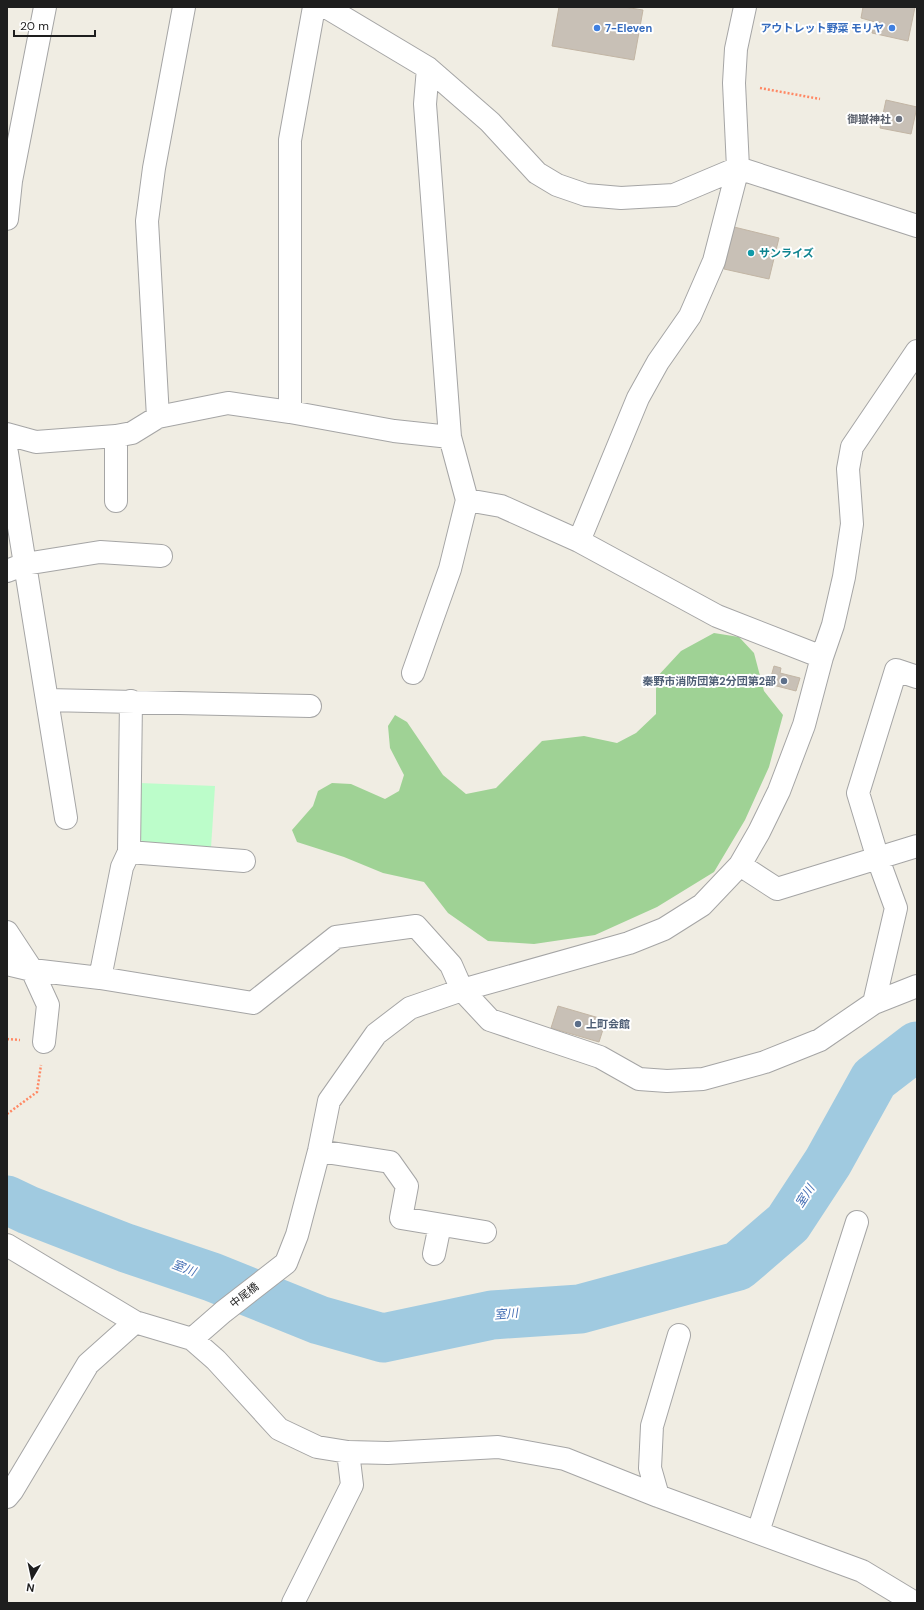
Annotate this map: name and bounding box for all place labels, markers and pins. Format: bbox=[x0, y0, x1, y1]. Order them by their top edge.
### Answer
place label: 7-Eleven bbox=[605, 21, 652, 35]
place label: アウトレット野菜 モリヤ bbox=[760, 21, 884, 35]
marker: 7-Eleven bbox=[592, 23, 602, 33]
marker: アウトレット野菜 モリヤ bbox=[887, 23, 897, 33]
place label: 御嶽神社 bbox=[847, 112, 891, 126]
marker: 御嶽神社 bbox=[894, 114, 904, 124]
place label: サンライズ bbox=[759, 246, 814, 260]
marker: サンライズ bbox=[746, 248, 756, 258]
place label: 秦野市消防団第2分団第2部 bbox=[642, 674, 776, 688]
marker: 秦野市消防団第2分団第2部 bbox=[779, 676, 789, 686]
place label: 上町会館 bbox=[586, 1017, 630, 1031]
marker: 上町会館 bbox=[573, 1019, 583, 1029]

